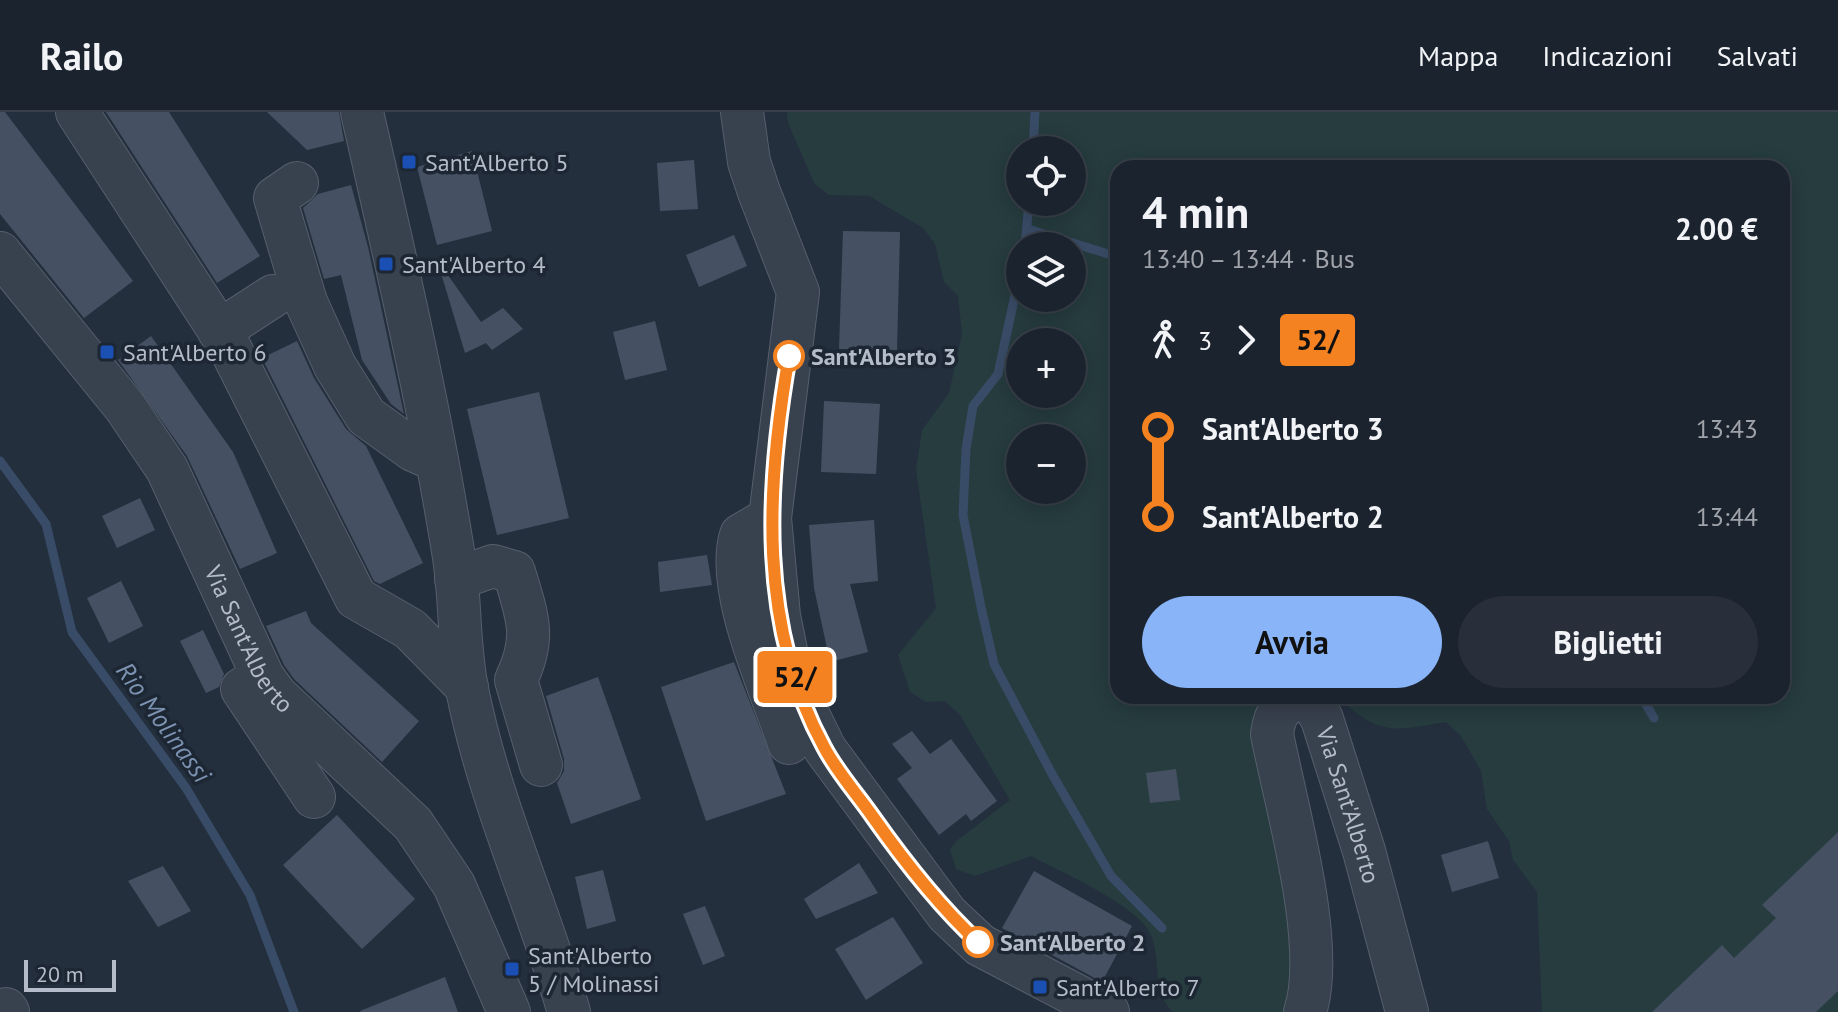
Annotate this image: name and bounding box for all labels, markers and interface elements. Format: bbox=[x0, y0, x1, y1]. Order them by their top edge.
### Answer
text: Railo bbox=[40, 31, 124, 80]
text: Mappa bbox=[1418, 37, 1498, 74]
text: Indicazioni bbox=[1542, 37, 1673, 74]
text: Salvati bbox=[1717, 37, 1798, 74]
map controls bbox=[1006, 136, 1086, 504]
button: locate bbox=[1006, 136, 1086, 216]
place label: Sant'Alberto 5 bbox=[425, 147, 569, 178]
marker: Sant'Alberto 5 bbox=[400, 153, 418, 171]
text: 4 min bbox=[1142, 183, 1249, 240]
text: 2.00 € bbox=[1675, 209, 1758, 248]
button: layers bbox=[1006, 232, 1086, 312]
text: 13:40 – 13:44 · Bus bbox=[1142, 242, 1355, 275]
place label: Sant'Alberto 4 bbox=[402, 249, 546, 280]
marker: Sant'Alberto 4 bbox=[377, 255, 395, 273]
icon: walk bbox=[1142, 318, 1186, 362]
icon: forward bbox=[1224, 318, 1268, 362]
text: 52/ bbox=[1296, 321, 1339, 358]
text: 3 bbox=[1198, 324, 1212, 357]
button: + bbox=[1006, 328, 1086, 408]
place label: Sant'Alberto 6 bbox=[123, 337, 267, 368]
marker: Sant'Alberto 3 bbox=[774, 341, 804, 371]
place label: Sant'Alberto 3 bbox=[811, 341, 956, 372]
marker: Sant'Alberto 6 bbox=[98, 343, 116, 361]
text: Sant'Alberto 3 bbox=[1202, 409, 1384, 448]
text: 13:43 bbox=[1696, 412, 1758, 445]
button: − bbox=[1006, 424, 1086, 504]
text: Sant'Alberto 2 bbox=[1202, 497, 1384, 536]
text: 13:44 bbox=[1696, 500, 1758, 533]
street label: Via Sant'Alberto bbox=[198, 559, 300, 719]
button: Avvia bbox=[1142, 596, 1442, 688]
button: Biglietti bbox=[1458, 596, 1758, 688]
line badge: 52/ bbox=[749, 651, 841, 703]
water label: Rio Molinassi bbox=[109, 655, 220, 790]
text: 52/ bbox=[773, 658, 817, 695]
street label: Via Sant'Alberto bbox=[1310, 722, 1387, 887]
marker: Sant'Alberto 2 bbox=[963, 927, 993, 957]
place label: Sant'Alberto 2 bbox=[1000, 927, 1145, 958]
place label: Sant'Alberto 5 / Molinassi bbox=[528, 940, 659, 999]
scale bar bbox=[24, 956, 116, 992]
text: 20 m bbox=[36, 960, 84, 988]
marker: Sant'Alberto 5 / Molinassi bbox=[503, 960, 521, 978]
place label: Sant'Alberto 7 bbox=[1056, 972, 1200, 1003]
marker: Sant'Alberto 7 bbox=[1031, 978, 1049, 996]

